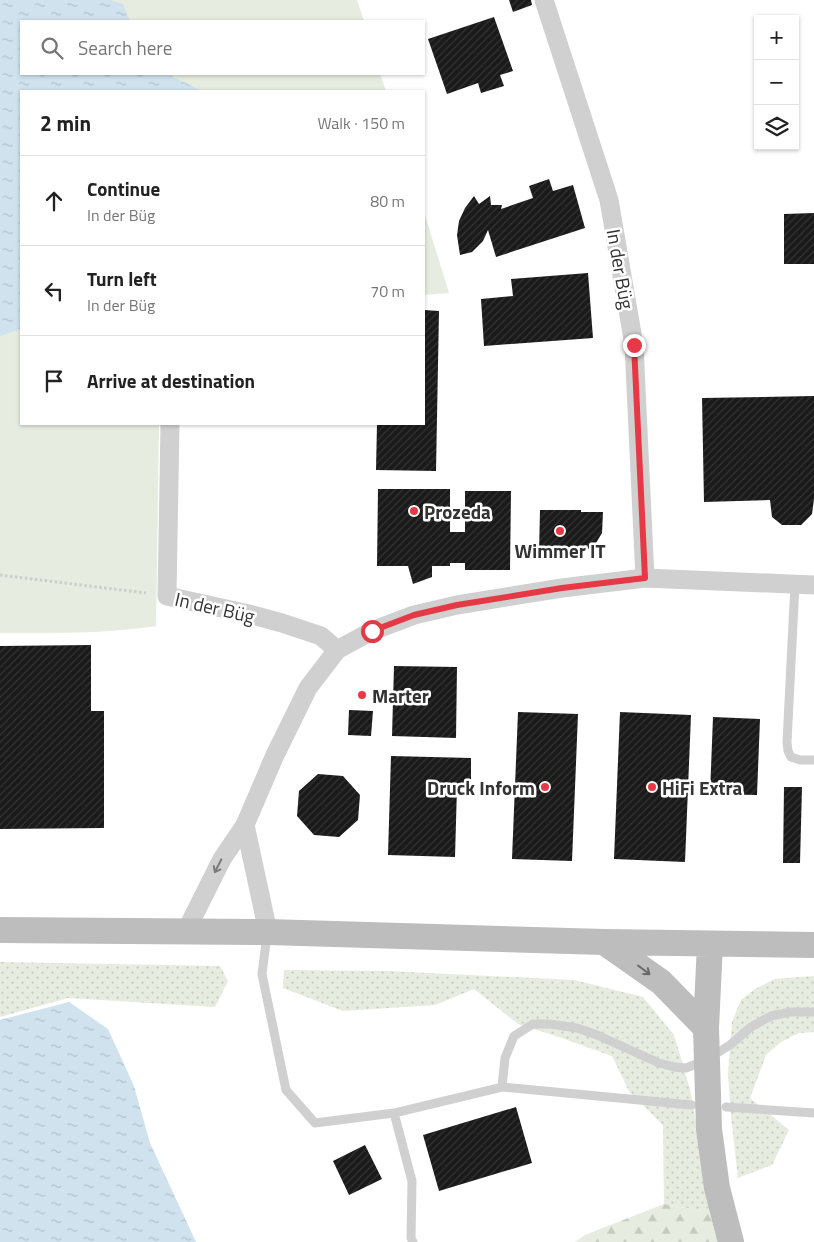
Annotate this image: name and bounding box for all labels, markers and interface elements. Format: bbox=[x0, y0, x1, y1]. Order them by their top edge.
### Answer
map controls bbox=[754, 15, 799, 150]
button: + bbox=[754, 15, 799, 60]
search box bbox=[20, 20, 425, 75]
text: Search here bbox=[78, 33, 172, 62]
icon: search bbox=[38, 34, 66, 62]
button: − bbox=[754, 60, 799, 105]
button: layers bbox=[754, 105, 799, 150]
text: 2 min bbox=[40, 107, 91, 139]
text: Walk · 150 m bbox=[317, 111, 405, 135]
text: Continue bbox=[87, 174, 160, 203]
icon: ahead bbox=[40, 187, 68, 215]
text: 80 m bbox=[370, 189, 405, 213]
text: In der Büg bbox=[87, 203, 155, 227]
street label: In der Büg bbox=[600, 227, 642, 312]
text: Turn left bbox=[87, 264, 157, 293]
icon: left bbox=[40, 277, 68, 305]
text: 70 m bbox=[370, 279, 405, 303]
text: In der Büg bbox=[87, 293, 155, 317]
route end bbox=[623, 334, 646, 357]
text: Arrive at destination bbox=[87, 366, 255, 395]
icon: arrive bbox=[40, 367, 68, 395]
place label: Prozeda bbox=[424, 497, 491, 526]
marker: Prozeda bbox=[408, 505, 420, 517]
marker: Wimmer IT bbox=[554, 525, 566, 537]
place label: Wimmer IT bbox=[515, 536, 605, 565]
street label: In der Büg bbox=[172, 584, 258, 630]
route start bbox=[361, 620, 384, 643]
place label: Marter bbox=[372, 681, 429, 710]
marker: Marter bbox=[356, 689, 368, 701]
place label: Druck Inform bbox=[427, 773, 535, 802]
place label: HiFi Extra bbox=[662, 773, 742, 802]
marker: Druck Inform bbox=[539, 781, 551, 793]
marker: HiFi Extra bbox=[646, 781, 658, 793]
one-way arrow bbox=[213, 858, 222, 873]
one-way arrow bbox=[637, 965, 651, 975]

